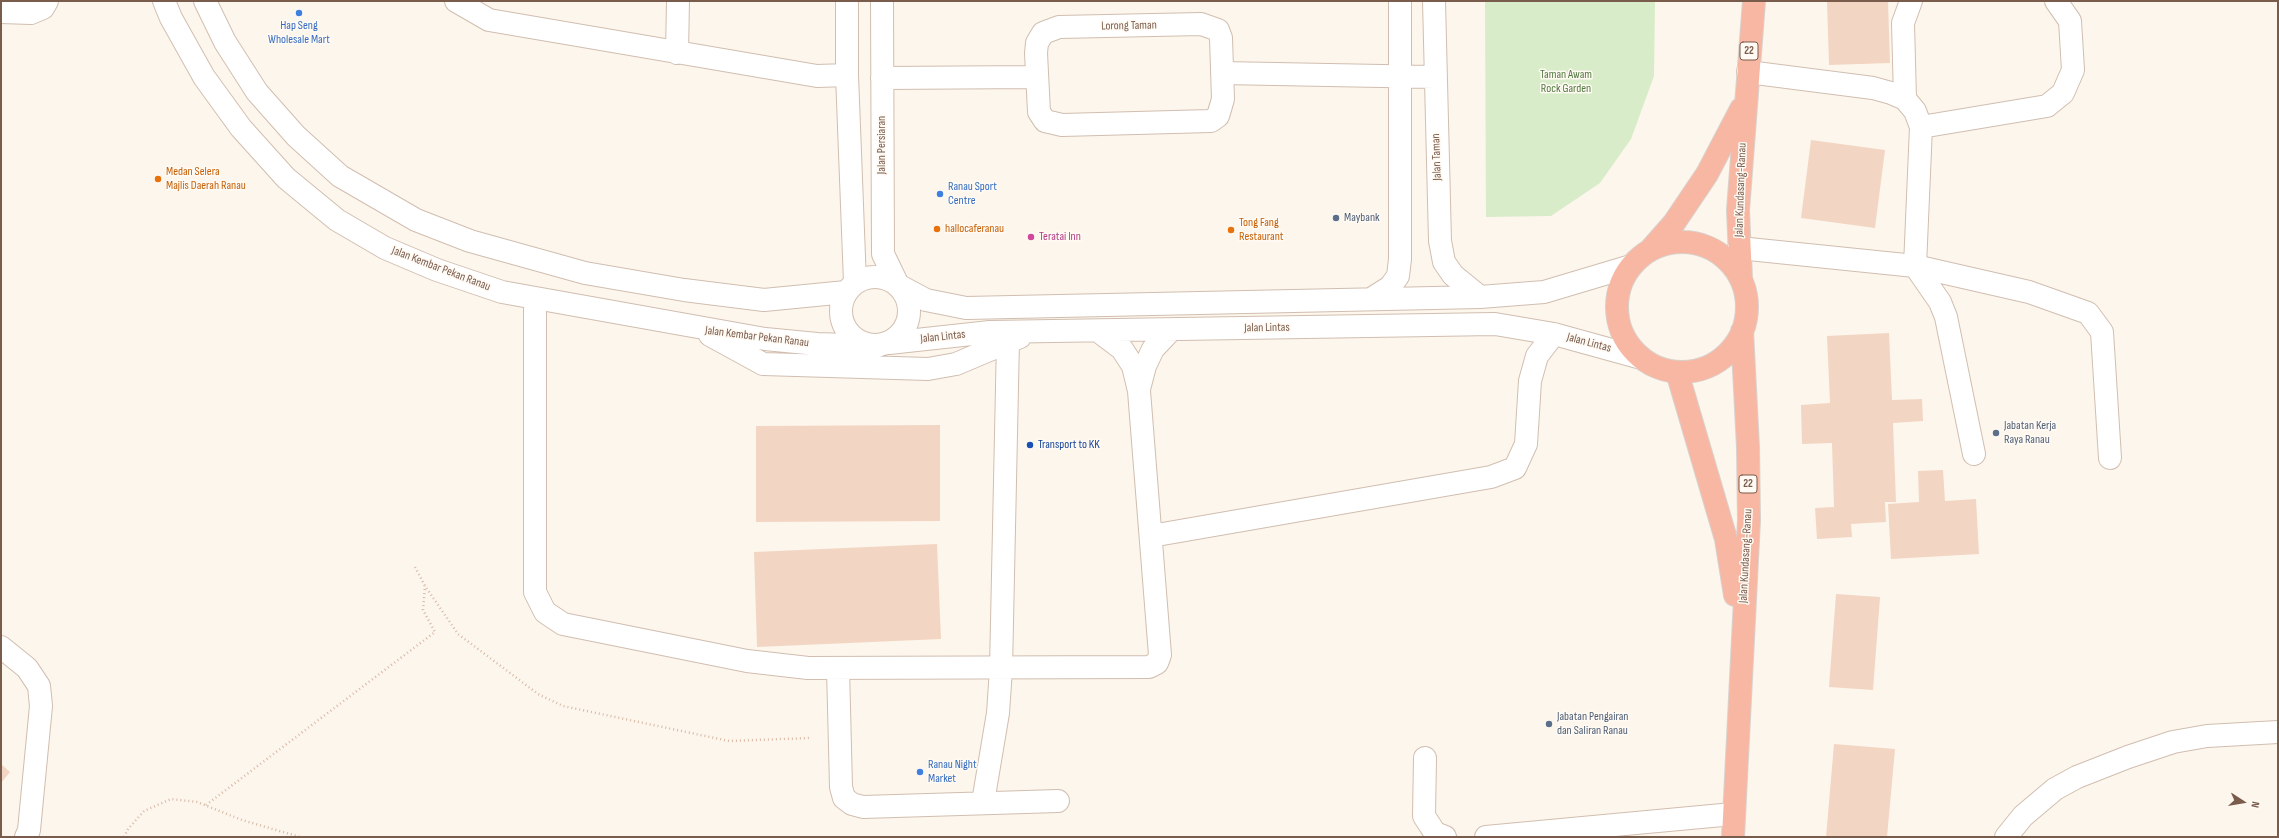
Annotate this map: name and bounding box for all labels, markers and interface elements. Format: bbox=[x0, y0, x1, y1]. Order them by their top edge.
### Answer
marker: Hap Seng Wholesale Mart bbox=[294, 8, 304, 18]
street label: Lorong Taman bbox=[1101, 18, 1157, 34]
place label: Hap Seng Wholesale Mart bbox=[268, 19, 330, 47]
road number: 22 bbox=[1740, 42, 1758, 60]
park label: Taman Awam Rock Garden bbox=[1540, 68, 1592, 96]
street label: Jalan Persiaran bbox=[875, 116, 889, 174]
street label: Jalan Taman bbox=[1429, 133, 1445, 181]
street label: Jalan Kundasang-Ranau bbox=[1732, 143, 1750, 237]
place label: Medan Selera Majlis Daerah Ranau bbox=[166, 165, 246, 193]
marker: Medan Selera Majlis Daerah Ranau bbox=[153, 174, 163, 184]
place label: Ranau Sport Centre bbox=[948, 180, 997, 208]
marker: Ranau Sport Centre bbox=[935, 189, 945, 199]
place label: Maybank bbox=[1344, 211, 1380, 225]
marker: Maybank bbox=[1331, 213, 1341, 223]
place label: Tong Fang Restaurant bbox=[1239, 216, 1284, 244]
place label: hallocaferanau bbox=[945, 222, 1004, 236]
marker: hallocaferanau bbox=[932, 224, 942, 234]
marker: Tong Fang Restaurant bbox=[1226, 225, 1236, 235]
place label: Teratai Inn bbox=[1039, 230, 1081, 244]
marker: Teratai Inn bbox=[1026, 232, 1036, 242]
street label: Jalan Kembar Pekan Ranau bbox=[390, 244, 492, 294]
street label: Jalan Lintas bbox=[1244, 320, 1290, 336]
street label: Jalan Kembar Pekan Ranau bbox=[704, 323, 810, 351]
street label: Jalan Lintas bbox=[920, 327, 966, 347]
street label: Jalan Lintas bbox=[1565, 330, 1613, 356]
place label: Jabatan Kerja Raya Ranau bbox=[2004, 419, 2056, 447]
marker: Jabatan Kerja Raya Ranau bbox=[1991, 428, 2001, 438]
place label: Transport to KK bbox=[1038, 438, 1100, 452]
marker: Transport to KK bbox=[1025, 440, 1035, 450]
road number: 22 bbox=[1739, 475, 1757, 493]
street label: Jalan Kundasang-Ranau bbox=[1736, 509, 1756, 603]
place label: Jabatan Pengairan dan Saliran Ranau bbox=[1557, 710, 1628, 738]
marker: Jabatan Pengairan dan Saliran Ranau bbox=[1544, 719, 1554, 729]
place label: Ranau Night Market bbox=[928, 758, 977, 786]
marker: Ranau Night Market bbox=[915, 767, 925, 777]
north arrow bbox=[2223, 782, 2263, 822]
text: N bbox=[2248, 800, 2262, 809]

